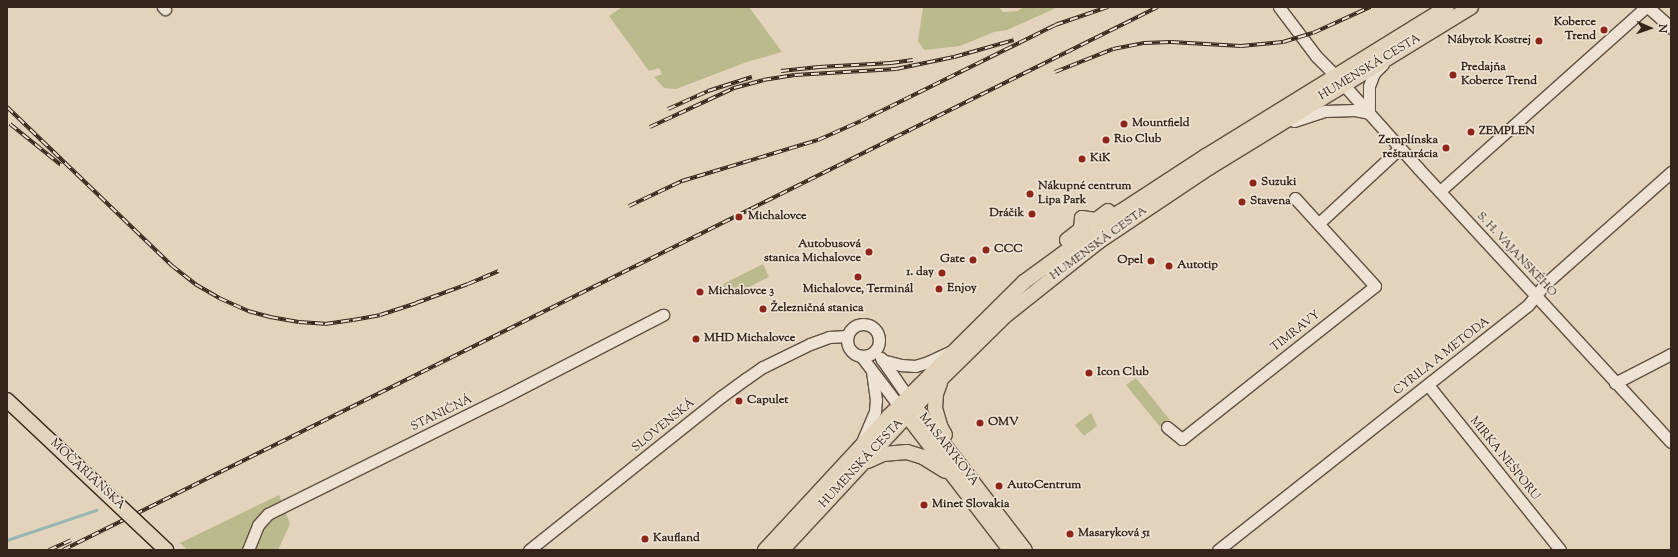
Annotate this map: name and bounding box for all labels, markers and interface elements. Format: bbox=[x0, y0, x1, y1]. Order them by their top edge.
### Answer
north arrow bbox=[1630, 8, 1670, 48]
place label: Koberce Trend bbox=[1554, 16, 1596, 44]
text: N bbox=[1654, 24, 1670, 33]
marker: Koberce Trend bbox=[1599, 25, 1609, 35]
street label: HUMENSKÁ CESTA bbox=[1316, 32, 1424, 104]
place label: Nábytok Kostrej bbox=[1447, 34, 1531, 48]
marker: Nábytok Kostrej bbox=[1534, 36, 1544, 46]
place label: Predajňa Koberce Trend bbox=[1461, 61, 1537, 89]
marker: Predajňa Koberce Trend bbox=[1448, 70, 1458, 80]
place label: Mountfield bbox=[1132, 117, 1189, 131]
marker: Mountfield bbox=[1119, 119, 1129, 129]
place label: ZEMPLEN bbox=[1479, 125, 1535, 139]
marker: ZEMPLEN bbox=[1466, 127, 1476, 137]
place label: Rio Club bbox=[1114, 133, 1161, 147]
place label: Zemplínska reštaurácia bbox=[1379, 134, 1438, 162]
marker: Rio Club bbox=[1101, 135, 1111, 145]
marker: Zemplínska reštaurácia bbox=[1441, 143, 1451, 153]
place label: KiK bbox=[1090, 152, 1111, 166]
marker: KiK bbox=[1077, 154, 1087, 164]
place label: Suzuki bbox=[1261, 176, 1296, 190]
marker: Suzuki bbox=[1248, 178, 1258, 188]
place label: Nákupné centrum Lipa Park bbox=[1038, 180, 1131, 208]
marker: Nákupné centrum Lipa Park bbox=[1025, 189, 1035, 199]
place label: Stavena bbox=[1250, 195, 1291, 209]
marker: Stavena bbox=[1237, 197, 1247, 207]
street label: HUMENSKÁ CESTA bbox=[1048, 204, 1150, 284]
place label: Dráčik bbox=[989, 207, 1024, 221]
marker: Dráčik bbox=[1027, 209, 1037, 219]
place label: Michalovce bbox=[748, 210, 807, 224]
street label: S. H. VAJANSKÉHO bbox=[1473, 210, 1559, 300]
marker: Michalovce bbox=[733, 211, 745, 223]
place label: Autobusová stanica Michalovce bbox=[764, 238, 861, 266]
place label: CCC bbox=[994, 243, 1023, 257]
marker: CCC bbox=[981, 245, 991, 255]
marker: Autobusová stanica Michalovce bbox=[864, 247, 874, 257]
place label: Gate bbox=[940, 253, 965, 267]
place label: Opel bbox=[1117, 254, 1143, 268]
marker: Gate bbox=[968, 255, 978, 265]
marker: Opel bbox=[1146, 256, 1156, 266]
place label: Autotip bbox=[1177, 259, 1218, 273]
marker: Autotip bbox=[1164, 261, 1174, 271]
place label: 1. day bbox=[906, 266, 934, 280]
marker: 1. day bbox=[937, 268, 947, 278]
marker: Michalovce, Terminál bbox=[853, 272, 863, 282]
place label: Enjoy bbox=[947, 282, 977, 296]
place label: Michalovce, Terminál bbox=[803, 283, 913, 297]
marker: Enjoy bbox=[934, 284, 944, 294]
place label: Michalovce 3 bbox=[708, 285, 774, 299]
marker: Michalovce 3 bbox=[695, 287, 705, 297]
place label: Železničná stanica bbox=[771, 302, 863, 316]
marker: Železničná stanica bbox=[758, 304, 768, 314]
street label: TIMRAVY bbox=[1269, 308, 1323, 356]
street label: CYRILA A METODA bbox=[1391, 315, 1493, 399]
place label: MHD Michalovce bbox=[704, 332, 795, 346]
marker: MHD Michalovce bbox=[691, 334, 701, 344]
place label: Icon Club bbox=[1097, 366, 1149, 380]
marker: Icon Club bbox=[1084, 368, 1094, 378]
street label: STANIČNÁ bbox=[409, 393, 475, 435]
place label: Capulet bbox=[747, 394, 788, 408]
street label: SLOVENSKÁ bbox=[630, 396, 698, 456]
marker: Capulet bbox=[734, 396, 744, 406]
street label: MASARYKOVA bbox=[915, 411, 981, 489]
street label: MIRKA NEŠPORU bbox=[1466, 414, 1542, 504]
street label: HUMENSKÁ CESTA bbox=[817, 416, 907, 512]
place label: OMV bbox=[988, 416, 1019, 430]
marker: OMV bbox=[975, 418, 985, 428]
street label: MOČARIANSKA bbox=[46, 437, 128, 513]
place label: AutoCentrum bbox=[1007, 479, 1081, 493]
marker: AutoCentrum bbox=[994, 481, 1004, 491]
place label: Minet Slovakia bbox=[932, 498, 1009, 512]
marker: Minet Slovakia bbox=[919, 500, 929, 510]
place label: Masaryková 51 bbox=[1078, 527, 1150, 541]
marker: Masaryková 51 bbox=[1065, 529, 1075, 539]
place label: Kaufland bbox=[653, 532, 700, 546]
marker: Kaufland bbox=[640, 534, 650, 544]

